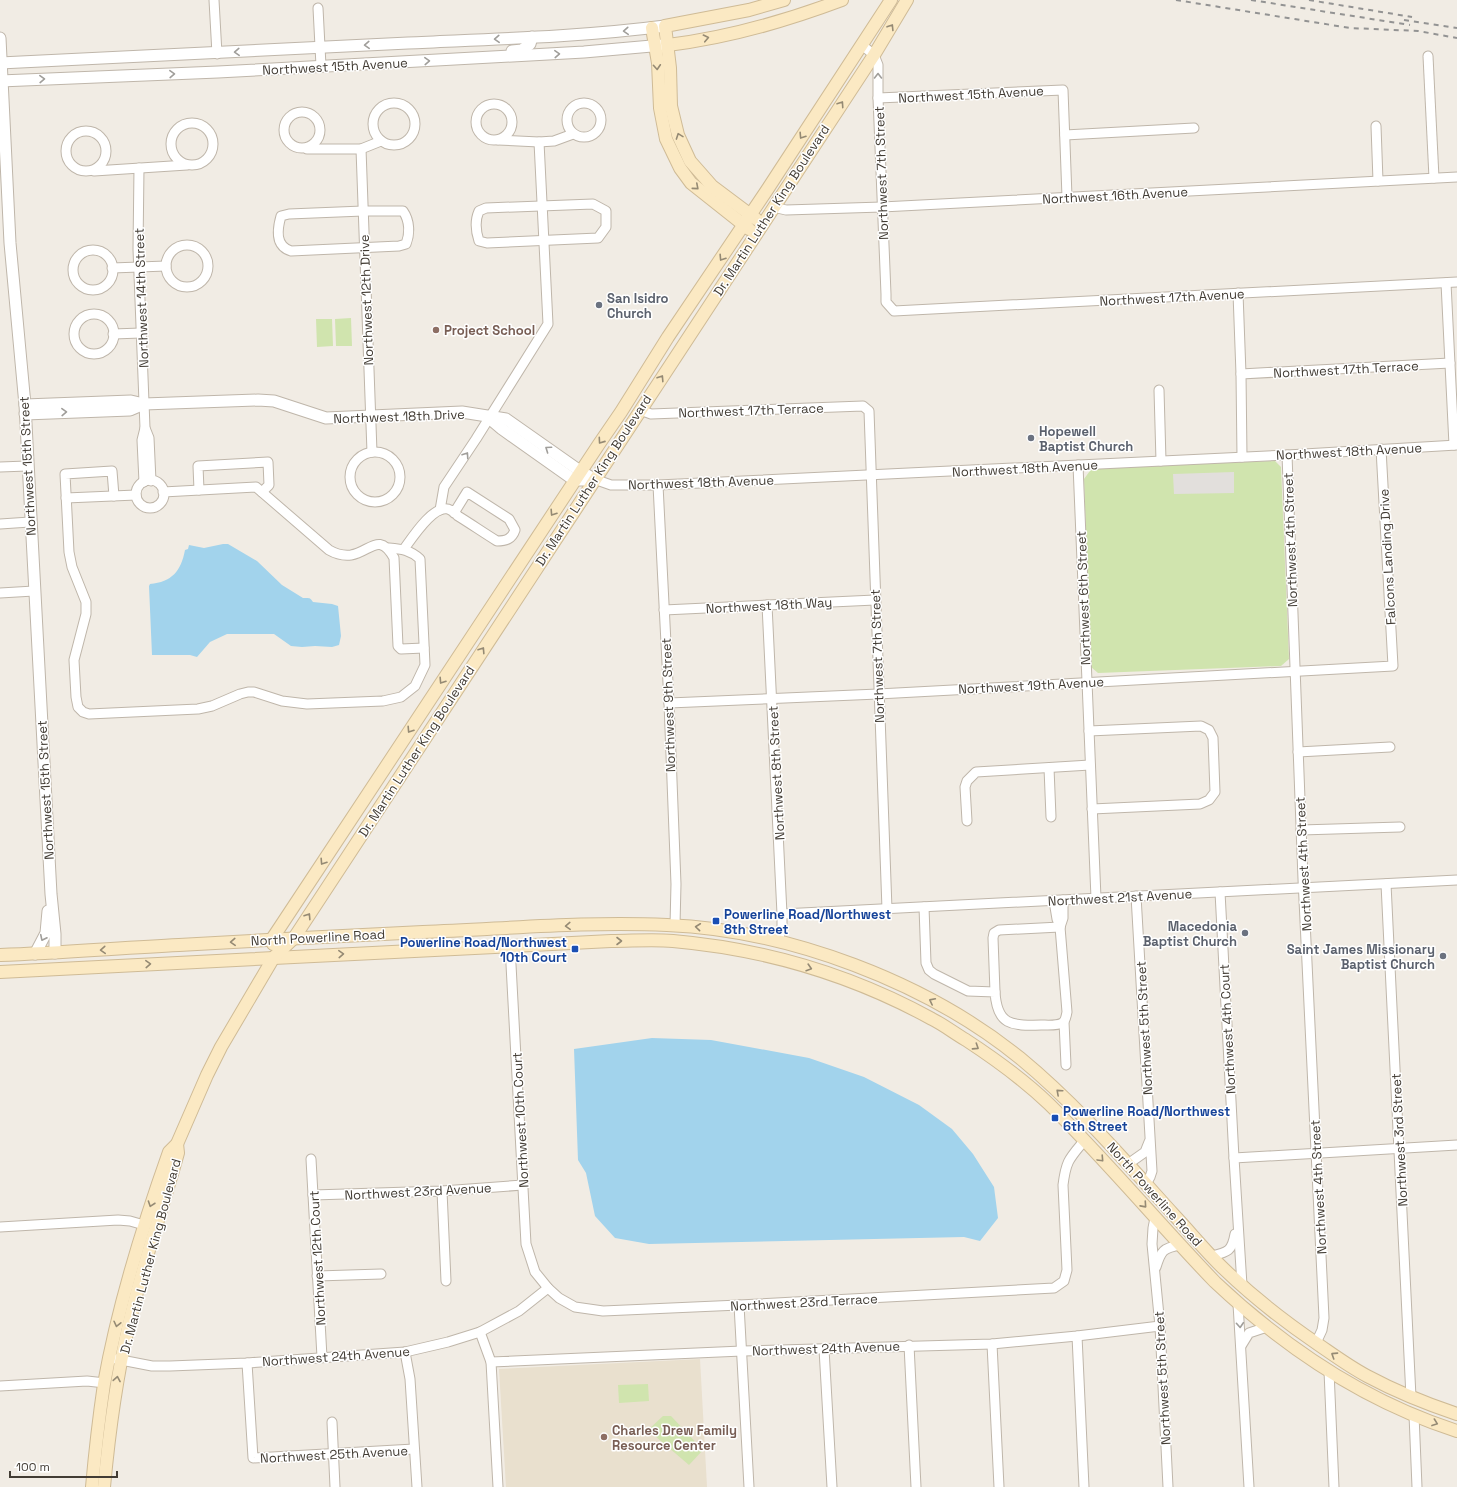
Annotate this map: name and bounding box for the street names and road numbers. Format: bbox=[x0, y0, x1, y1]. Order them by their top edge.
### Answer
street label: Northwest 15th Avenue bbox=[262, 54, 408, 79]
street label: Northwest 15th Avenue bbox=[898, 82, 1044, 107]
street label: Northwest 7th Street bbox=[871, 106, 892, 240]
street label: Dr. Martin Luther King Boulevard bbox=[710, 121, 833, 299]
street label: Northwest 16th Avenue bbox=[1042, 183, 1188, 208]
street label: Northwest 14th Street bbox=[131, 228, 152, 368]
street label: Northwest 12th Drive bbox=[356, 234, 377, 366]
street label: Northwest 17th Avenue bbox=[1099, 285, 1245, 310]
street label: Northwest 17th Terrace bbox=[1273, 357, 1419, 382]
street label: Dr. Martin Luther King Boulevard bbox=[532, 391, 655, 569]
street label: Northwest 15th Street bbox=[15, 396, 40, 536]
street label: Northwest 17th Terrace bbox=[678, 399, 824, 422]
street label: Northwest 18th Drive bbox=[333, 406, 465, 427]
street label: Northwest 18th Avenue bbox=[1276, 439, 1422, 464]
street label: Northwest 18th Avenue bbox=[952, 456, 1098, 481]
street label: Northwest 18th Avenue bbox=[628, 471, 774, 494]
street label: Northwest 4th Street bbox=[1280, 472, 1301, 608]
street label: Falcons Landing Drive bbox=[1375, 488, 1400, 626]
street label: Northwest 6th Street bbox=[1073, 530, 1094, 665]
street label: Northwest 7th Street bbox=[867, 589, 888, 723]
street label: Northwest 18th Way bbox=[705, 594, 833, 617]
street label: Northwest 9th Street bbox=[658, 637, 679, 772]
street label: Dr. Martin Luther King Boulevard bbox=[355, 662, 478, 840]
street label: Northwest 19th Avenue bbox=[958, 673, 1104, 698]
street label: Northwest 8th Street bbox=[764, 705, 789, 841]
street label: Northwest 15th Street bbox=[33, 720, 58, 860]
street label: Northwest 4th Street bbox=[1291, 796, 1316, 932]
street label: Northwest 21st Avenue bbox=[1047, 885, 1193, 910]
street label: North Powerline Road bbox=[250, 925, 386, 950]
street label: Northwest 5th Street bbox=[1132, 960, 1157, 1095]
street label: Northwest 4th Court bbox=[1216, 964, 1239, 1094]
street label: Northwest 10th Court bbox=[508, 1052, 533, 1188]
street label: Northwest 3rd Street bbox=[1388, 1073, 1411, 1207]
street label: Northwest 4th Street bbox=[1306, 1119, 1331, 1255]
street label: North Powerline Road bbox=[1103, 1139, 1206, 1250]
street label: Dr. Martin Luther King Boulevard bbox=[116, 1157, 185, 1355]
street label: Northwest 23rd Avenue bbox=[344, 1179, 492, 1204]
street label: Northwest 12th Court bbox=[305, 1190, 330, 1326]
street label: Northwest 23rd Terrace bbox=[730, 1290, 878, 1315]
street label: Northwest 5th Street bbox=[1150, 1310, 1175, 1445]
street label: Northwest 24th Avenue bbox=[752, 1337, 900, 1360]
street label: Northwest 24th Avenue bbox=[262, 1343, 410, 1370]
street label: Northwest 25th Avenue bbox=[260, 1442, 408, 1467]

